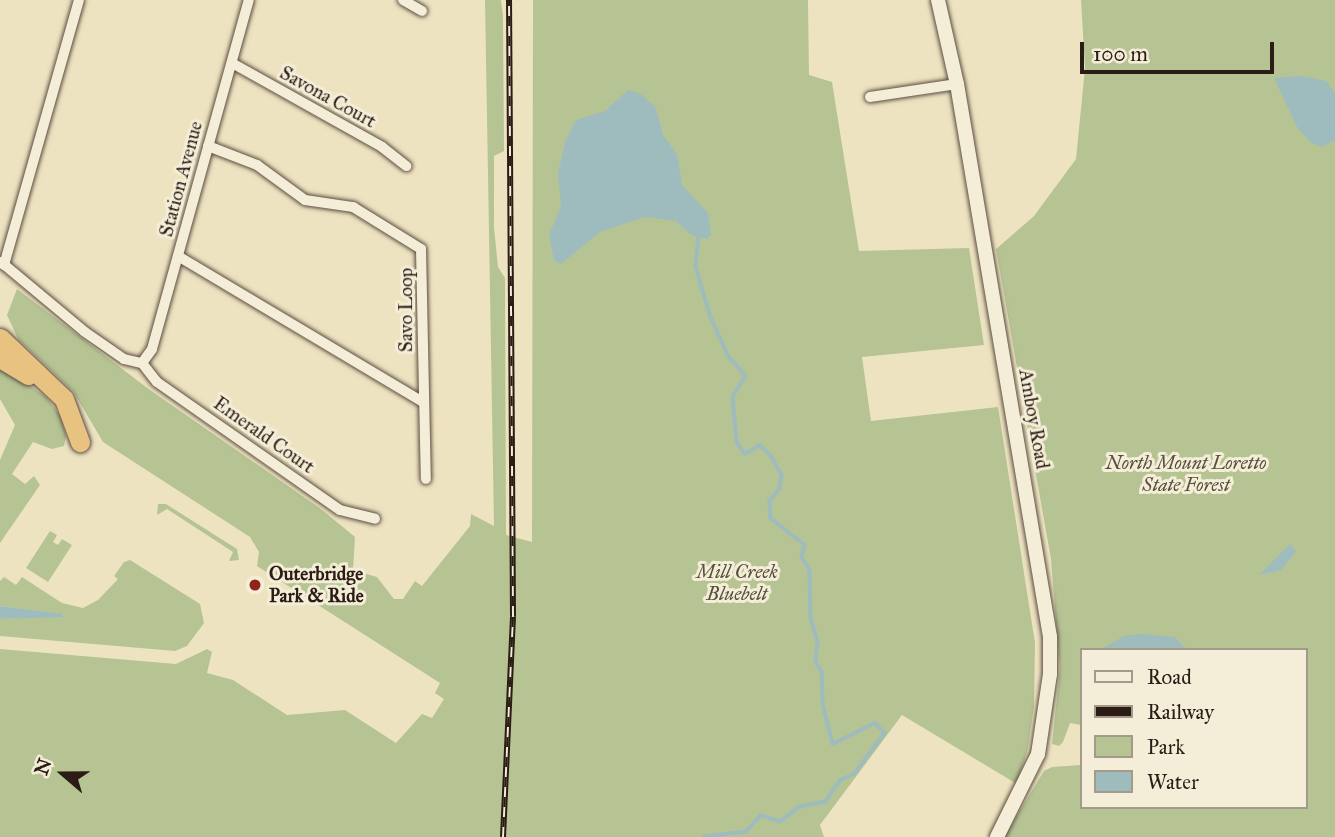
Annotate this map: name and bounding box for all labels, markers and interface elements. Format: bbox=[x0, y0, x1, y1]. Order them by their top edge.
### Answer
scale bar bbox=[1083, 28, 1277, 72]
text: 100 m bbox=[1093, 41, 1148, 67]
street label: Savona Court bbox=[276, 61, 380, 133]
street label: Station Avenue bbox=[155, 119, 207, 239]
street label: Savo Loop bbox=[395, 268, 417, 352]
street label: Amboy Road bbox=[1014, 367, 1054, 471]
street label: Emerald Court bbox=[209, 392, 319, 478]
park label: North Mount Loretto State Forest bbox=[1105, 452, 1267, 496]
park label: Mill Creek Bluebelt bbox=[696, 561, 778, 605]
place label: Outerbridge Park & Ride bbox=[269, 563, 364, 607]
marker: Outerbridge Park & Ride bbox=[247, 577, 263, 593]
legend bbox=[1080, 648, 1307, 809]
text: Road bbox=[1147, 664, 1192, 690]
text: Railway bbox=[1147, 699, 1214, 725]
text: Park bbox=[1147, 734, 1185, 760]
north arrow bbox=[28, 739, 98, 809]
text: N bbox=[29, 755, 56, 778]
text: Water bbox=[1147, 769, 1199, 795]

